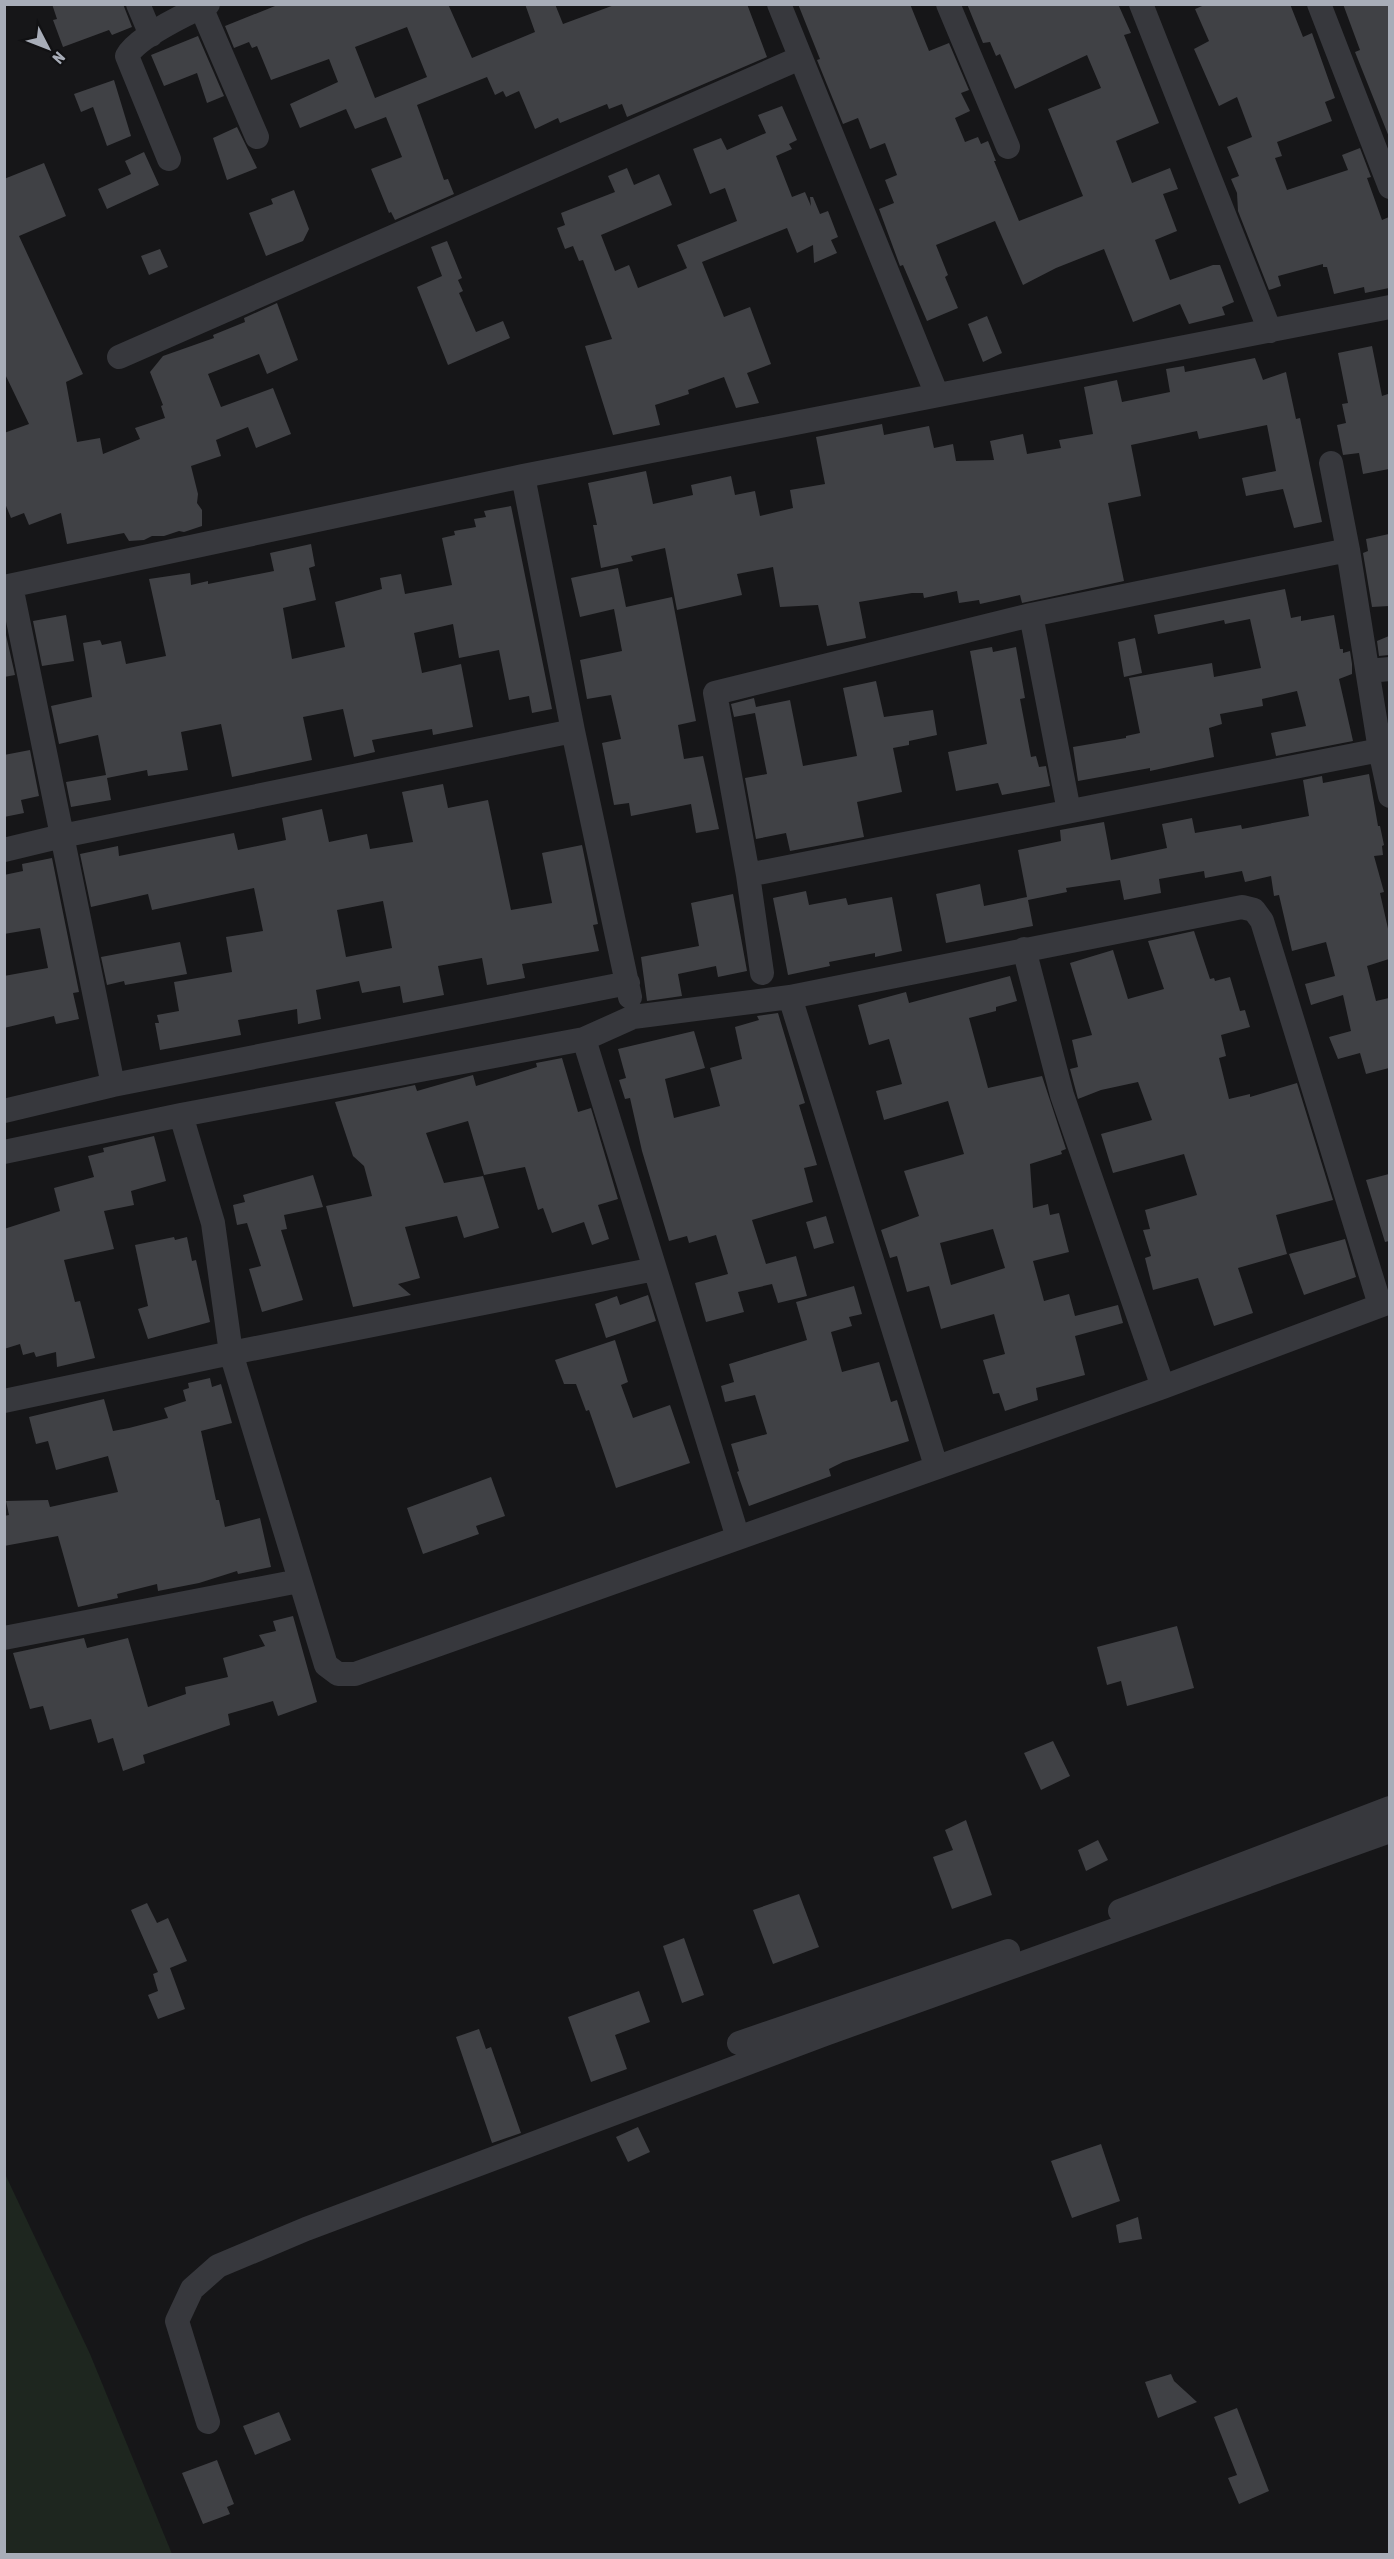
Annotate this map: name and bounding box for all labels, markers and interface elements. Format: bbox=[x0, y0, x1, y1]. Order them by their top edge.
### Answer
north arrow bbox=[18, 18, 78, 78]
text: N bbox=[49, 49, 69, 68]

